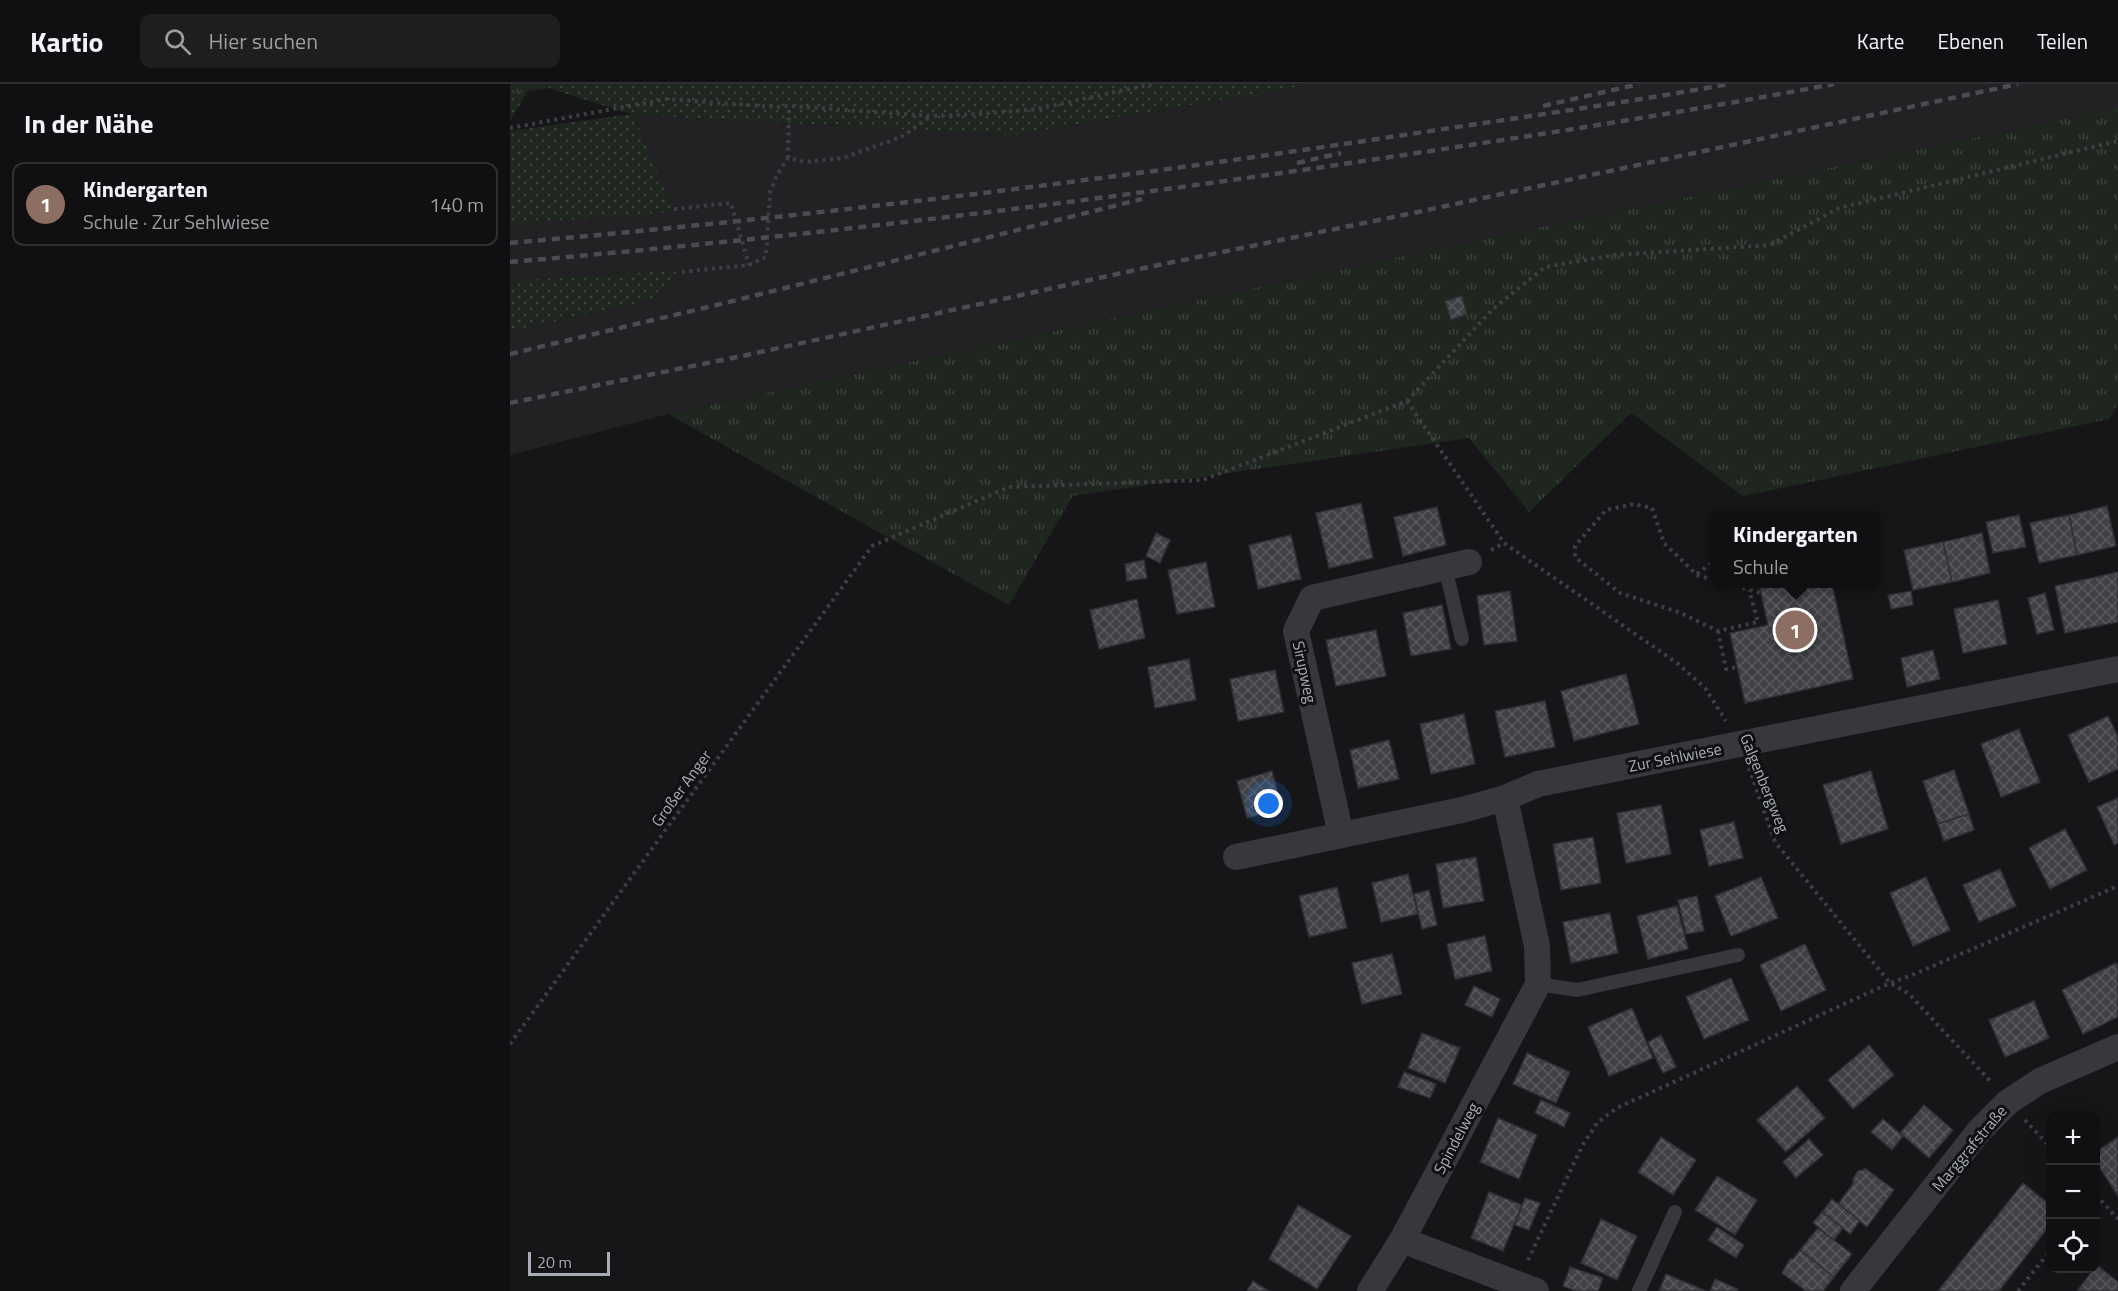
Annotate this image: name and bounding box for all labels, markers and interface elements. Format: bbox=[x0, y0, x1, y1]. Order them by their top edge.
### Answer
search box bbox=[140, 14, 560, 68]
text: Kartio bbox=[30, 20, 104, 63]
text: Hier suchen bbox=[209, 24, 318, 58]
icon: search bbox=[161, 25, 194, 58]
text: Karte bbox=[1857, 25, 1904, 57]
text: Ebenen bbox=[1937, 25, 2004, 57]
text: Teilen bbox=[2037, 25, 2088, 57]
text: In der Nähe bbox=[24, 104, 153, 143]
text: Kindergarten bbox=[83, 172, 208, 206]
text: 1 bbox=[40, 189, 51, 220]
text: 140 m bbox=[429, 189, 484, 220]
text: Schule · Zur Sehlwiese bbox=[83, 206, 270, 237]
popup bbox=[1710, 510, 1881, 588]
text: Kindergarten bbox=[1733, 517, 1858, 551]
text: Schule bbox=[1733, 551, 1789, 582]
pin: 1 bbox=[1776, 608, 1814, 652]
street label: Sirupweg bbox=[1287, 639, 1323, 705]
street label: Galgenbergweg bbox=[1734, 730, 1796, 836]
street label: Zur Sehlwiese bbox=[1626, 736, 1724, 778]
street label: Großer Anger bbox=[645, 744, 717, 831]
your location bbox=[1254, 789, 1283, 818]
street label: Spindelweg bbox=[1427, 1098, 1485, 1178]
street label: Marggrafstraße bbox=[1926, 1100, 2012, 1196]
map controls bbox=[2046, 1111, 2100, 1273]
button: + bbox=[2046, 1111, 2100, 1165]
button: − bbox=[2046, 1165, 2100, 1219]
button: locate bbox=[2046, 1219, 2100, 1273]
scale bar bbox=[528, 1249, 610, 1276]
text: 20 m bbox=[537, 1250, 572, 1274]

